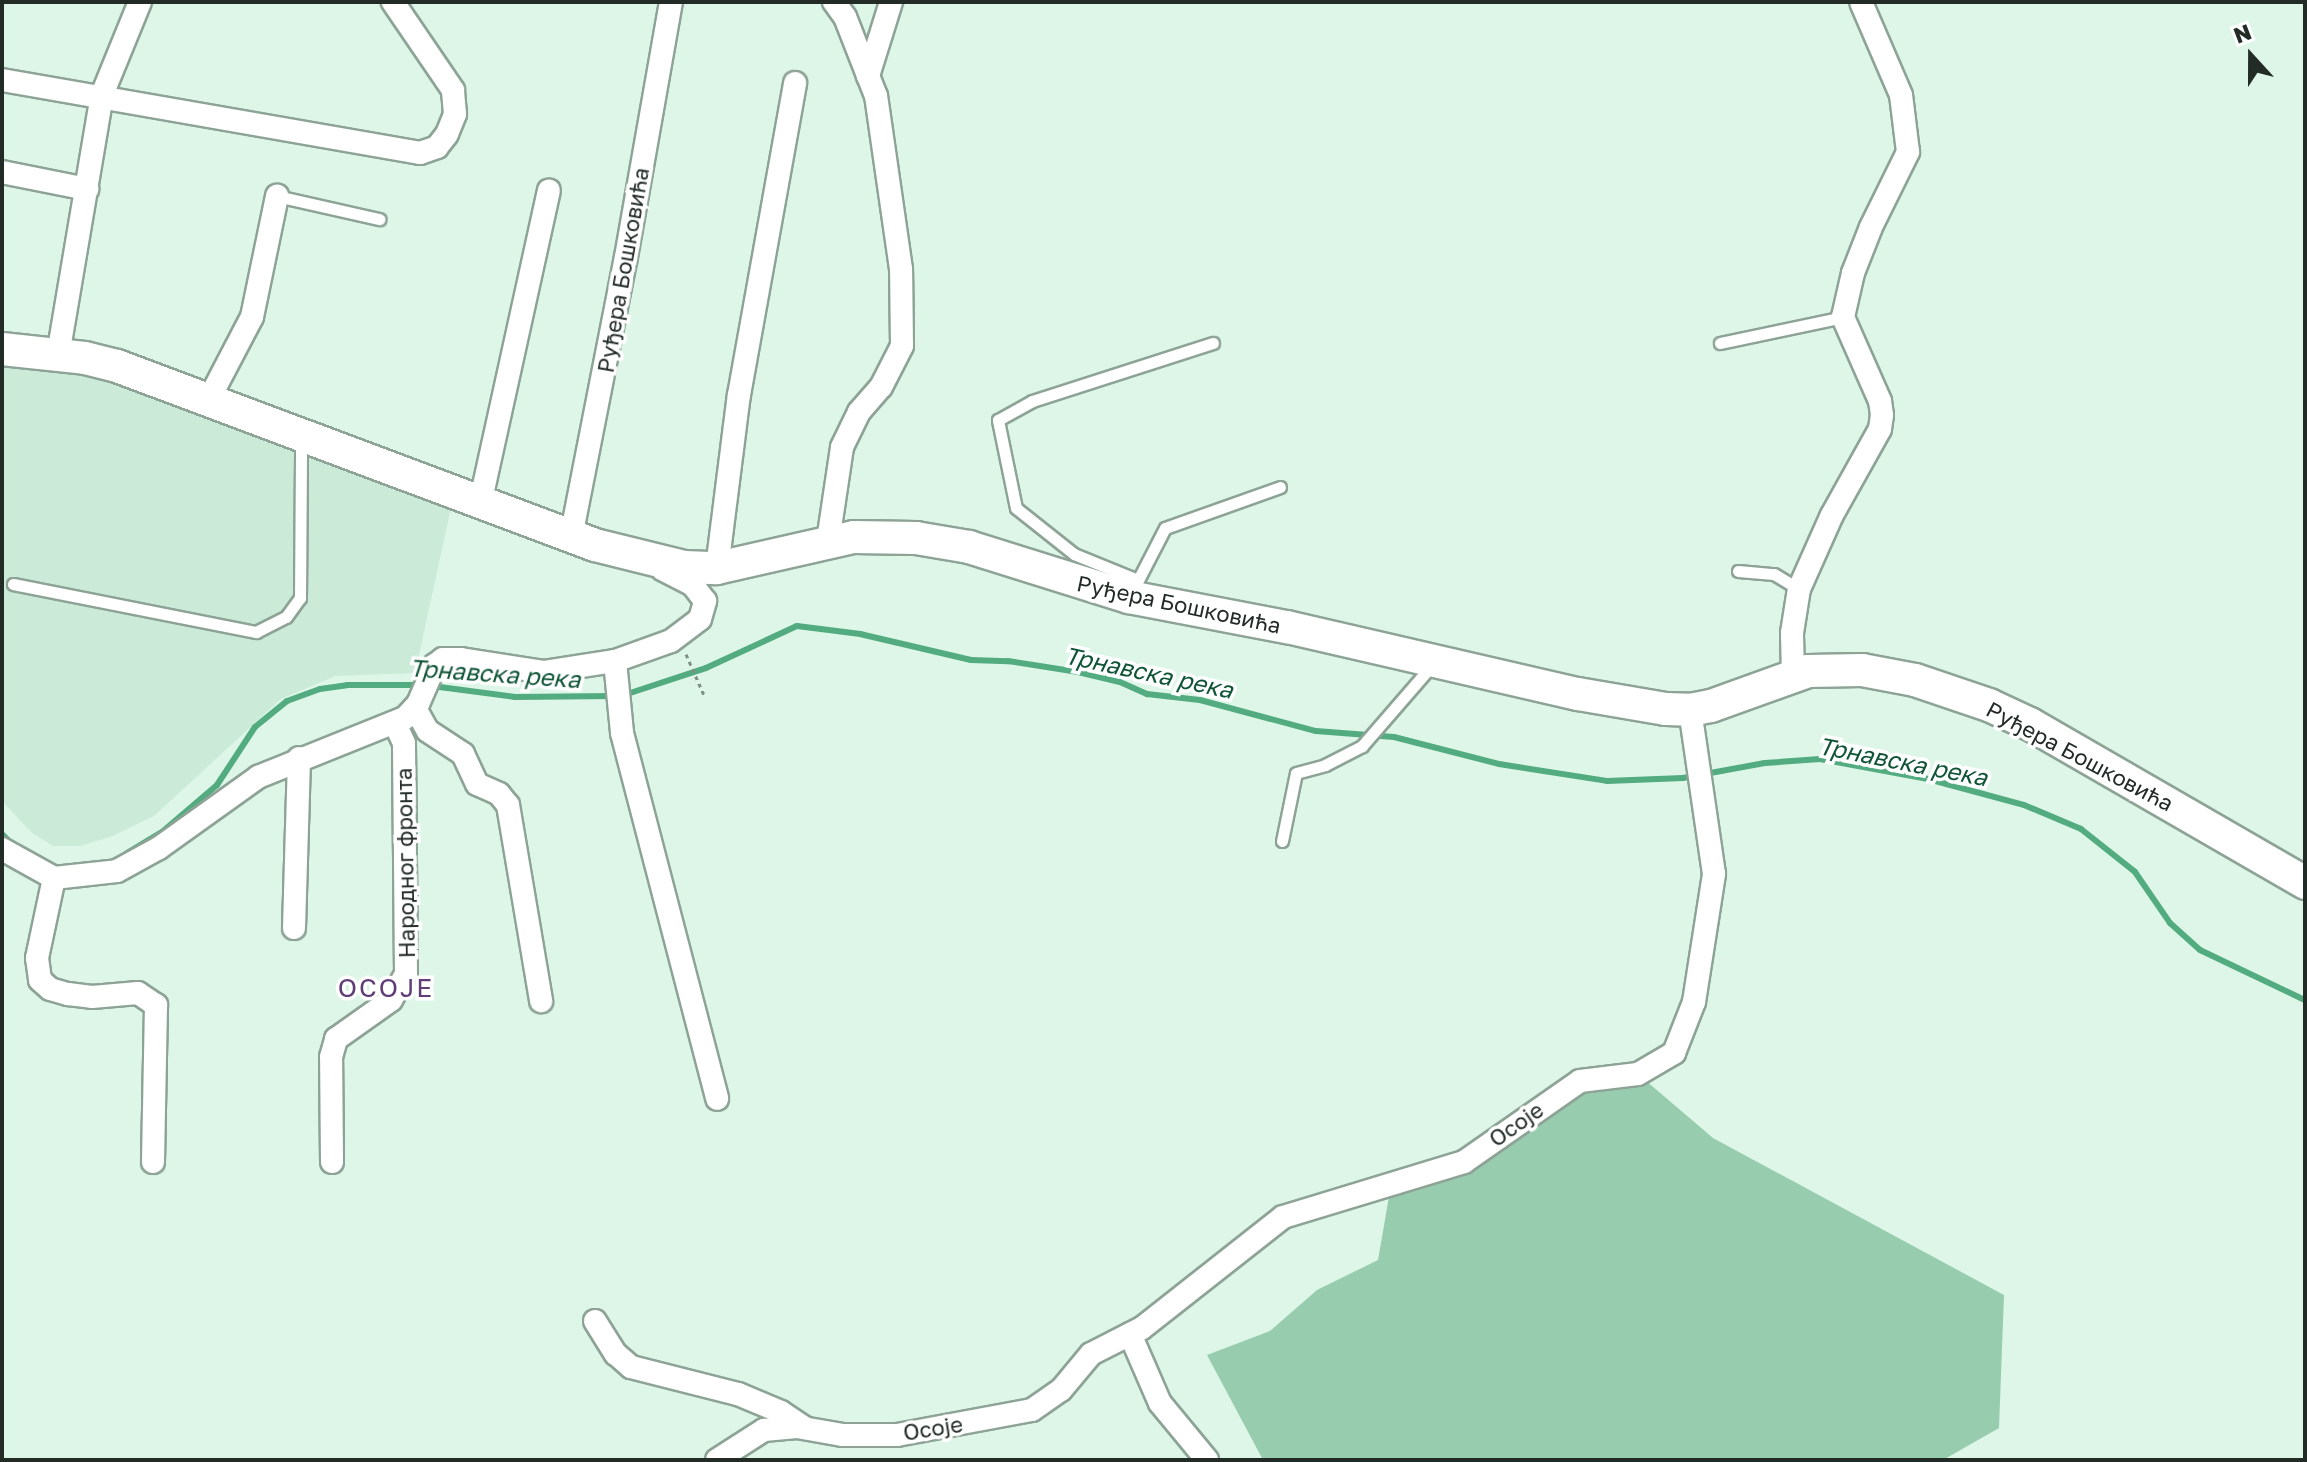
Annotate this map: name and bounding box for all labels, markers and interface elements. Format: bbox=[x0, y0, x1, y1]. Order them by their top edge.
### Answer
north arrow bbox=[2211, 16, 2291, 96]
text: N bbox=[2230, 18, 2255, 49]
street label: Руђера Бошковића bbox=[592, 165, 654, 375]
street label: Руђера Бошковића bbox=[1075, 569, 1283, 639]
water label: Трнавска река bbox=[1062, 640, 1236, 704]
water label: Трнавска река bbox=[409, 653, 581, 693]
street label: Руђера Бошковића bbox=[1982, 696, 2178, 816]
water label: Трнавска река bbox=[1816, 731, 1990, 791]
street label: Народног фронта bbox=[390, 768, 420, 958]
district label: ОСОЈЕ bbox=[338, 972, 434, 1004]
street label: Осоје bbox=[1484, 1096, 1548, 1152]
street label: Осоје bbox=[901, 1410, 965, 1446]

